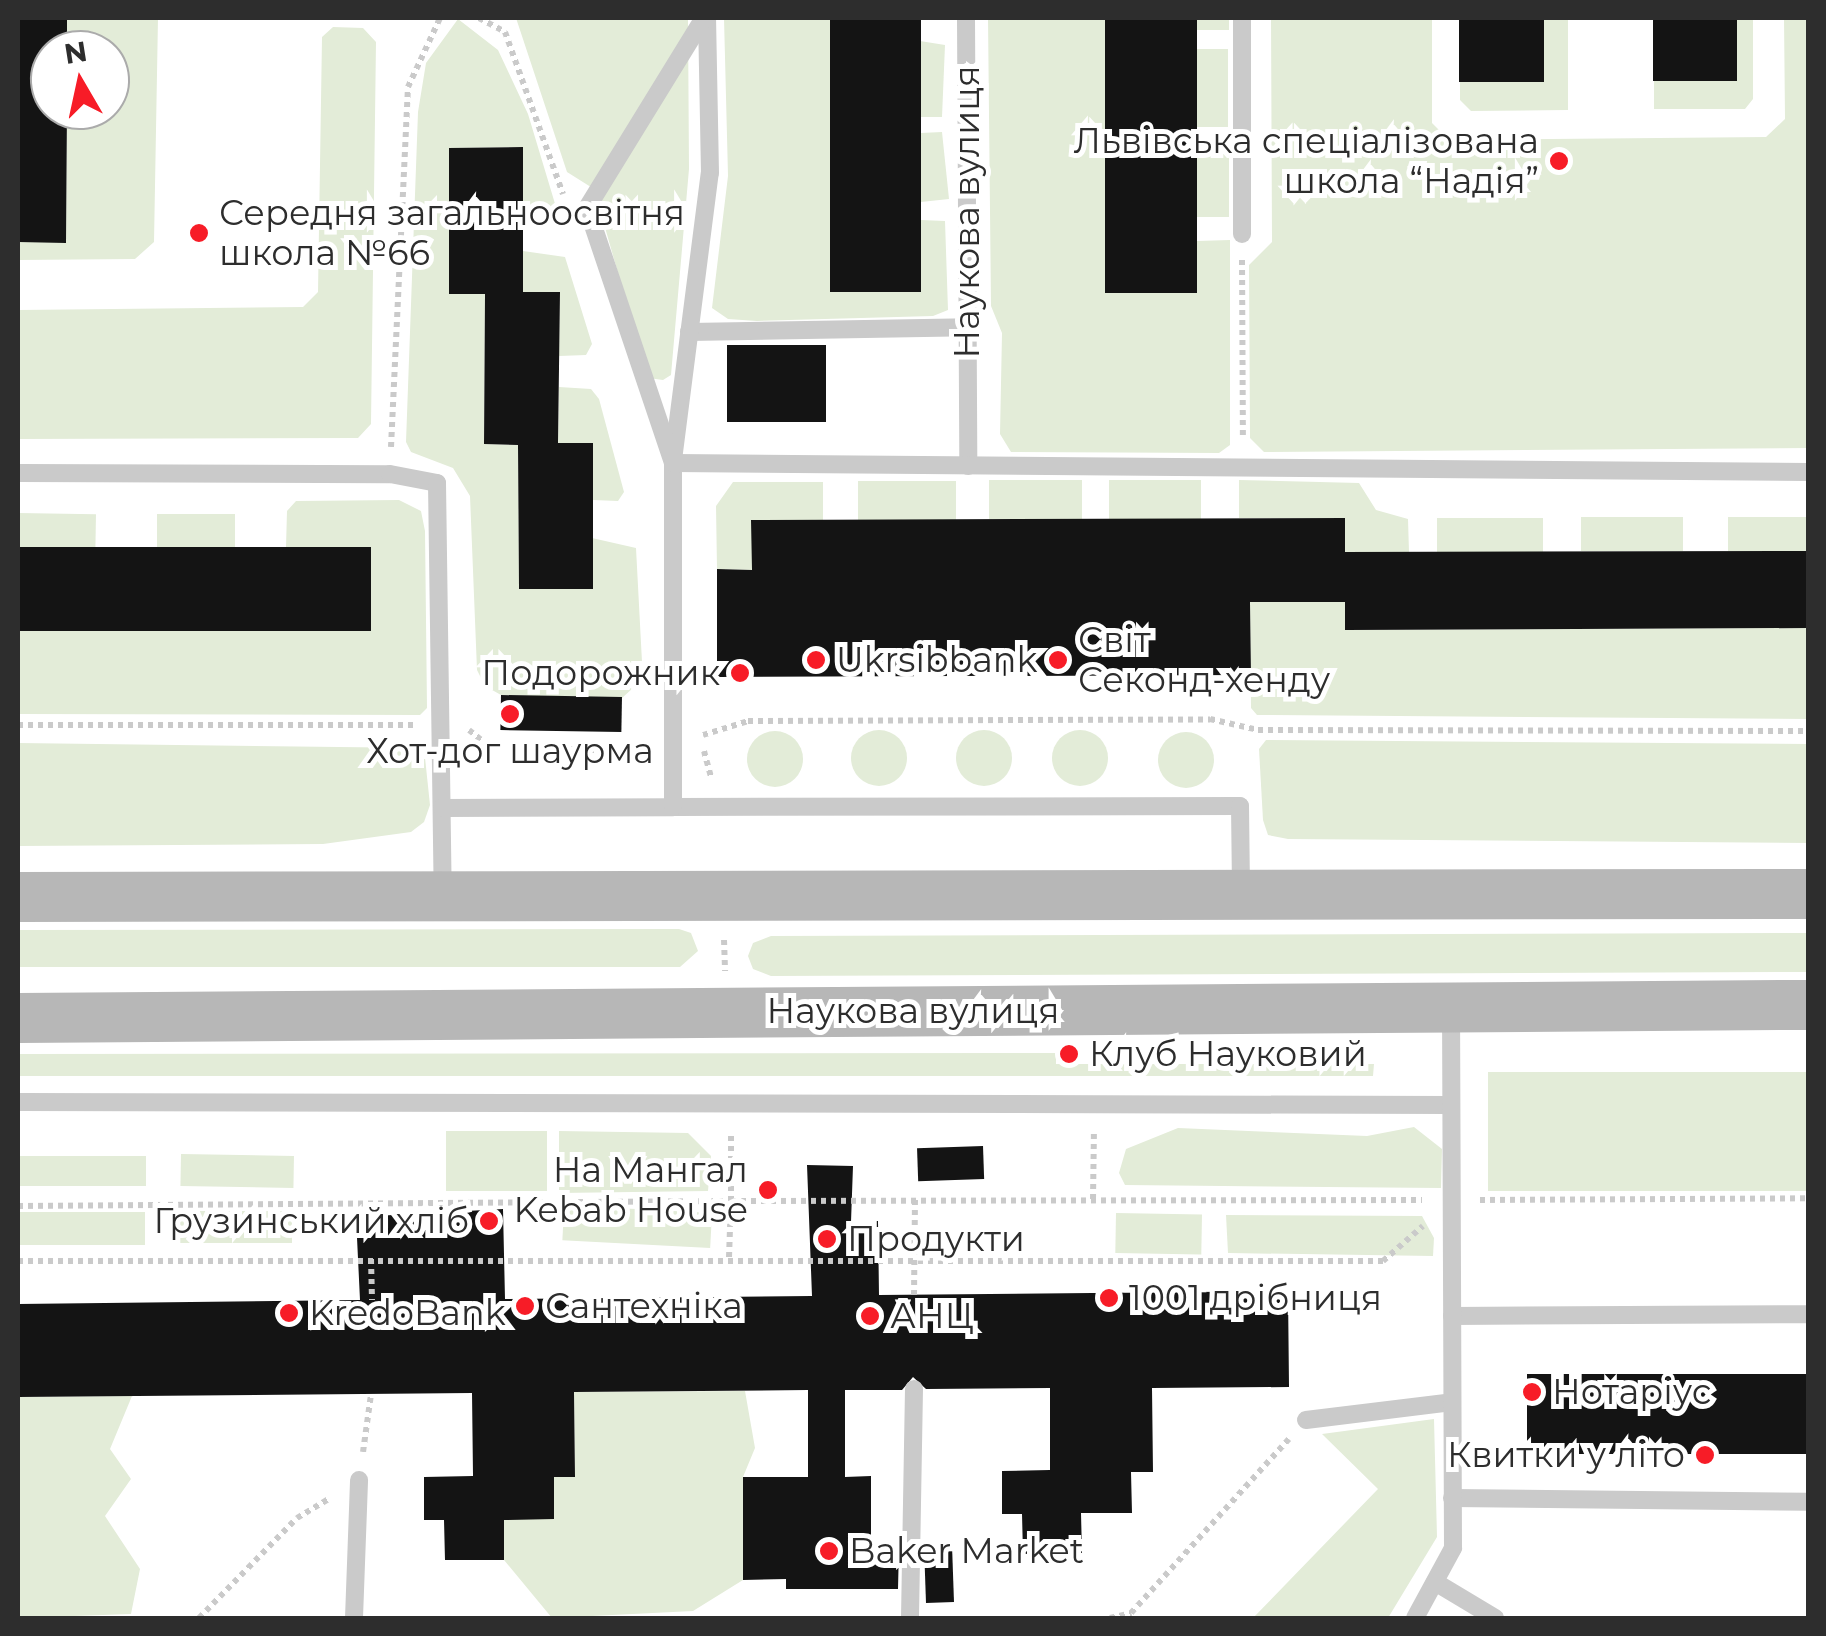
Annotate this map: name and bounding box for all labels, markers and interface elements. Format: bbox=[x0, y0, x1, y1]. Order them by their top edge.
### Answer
north arrow bbox=[30, 30, 130, 130]
text: N bbox=[62, 34, 89, 71]
street label: Наукова вулиця bbox=[946, 66, 988, 358]
place label: Львівська спеціалізована школа “Надія” bbox=[1074, 120, 1539, 202]
marker: Львівська спеціалізована школа “Надія” bbox=[1548, 150, 1570, 172]
place label: Середня загальноосвітня школа №66 bbox=[219, 192, 685, 274]
marker: Середня загальноосвітня школа №66 bbox=[188, 222, 210, 244]
place label: Світ Секонд-хенду bbox=[1078, 619, 1330, 701]
place label: Ukrsibbank bbox=[836, 639, 1037, 681]
marker: Ukrsibbank bbox=[805, 649, 827, 671]
marker: Світ Секонд-хенду bbox=[1047, 649, 1069, 671]
place label: Подорожник bbox=[481, 652, 720, 694]
marker: Подорожник bbox=[729, 662, 751, 684]
marker: Хот-дог шаурма bbox=[499, 703, 521, 725]
place label: Хот-дог шаурма bbox=[366, 730, 654, 772]
street label: Наукова вулиця bbox=[767, 990, 1059, 1032]
place label: Клуб Науковий bbox=[1089, 1033, 1367, 1075]
marker: Клуб Науковий bbox=[1058, 1043, 1080, 1065]
place label: На Мангал Kebab House bbox=[514, 1149, 748, 1231]
marker: На Мангал Kebab House bbox=[757, 1179, 779, 1201]
place label: Грузинський хліб bbox=[154, 1200, 469, 1242]
marker: Грузинський хліб bbox=[478, 1210, 500, 1232]
place label: Продукти bbox=[847, 1218, 1025, 1260]
marker: Продукти bbox=[816, 1228, 838, 1250]
place label: 1001 дрібниця bbox=[1129, 1277, 1382, 1319]
place label: Сантехніка bbox=[545, 1285, 743, 1327]
marker: 1001 дрібниця bbox=[1098, 1287, 1120, 1309]
place label: KredoBank bbox=[309, 1292, 506, 1334]
marker: Сантехніка bbox=[514, 1295, 536, 1317]
place label: АНЦ bbox=[890, 1295, 974, 1337]
marker: KredoBank bbox=[278, 1302, 300, 1324]
marker: АНЦ bbox=[859, 1305, 881, 1327]
place label: Нотаріус bbox=[1552, 1371, 1712, 1413]
marker: Нотаріус bbox=[1521, 1381, 1543, 1403]
place label: Квитки у літо bbox=[1447, 1434, 1685, 1476]
marker: Квитки у літо bbox=[1694, 1444, 1716, 1466]
place label: Baker Market bbox=[849, 1530, 1084, 1572]
marker: Baker Market bbox=[818, 1540, 840, 1562]

